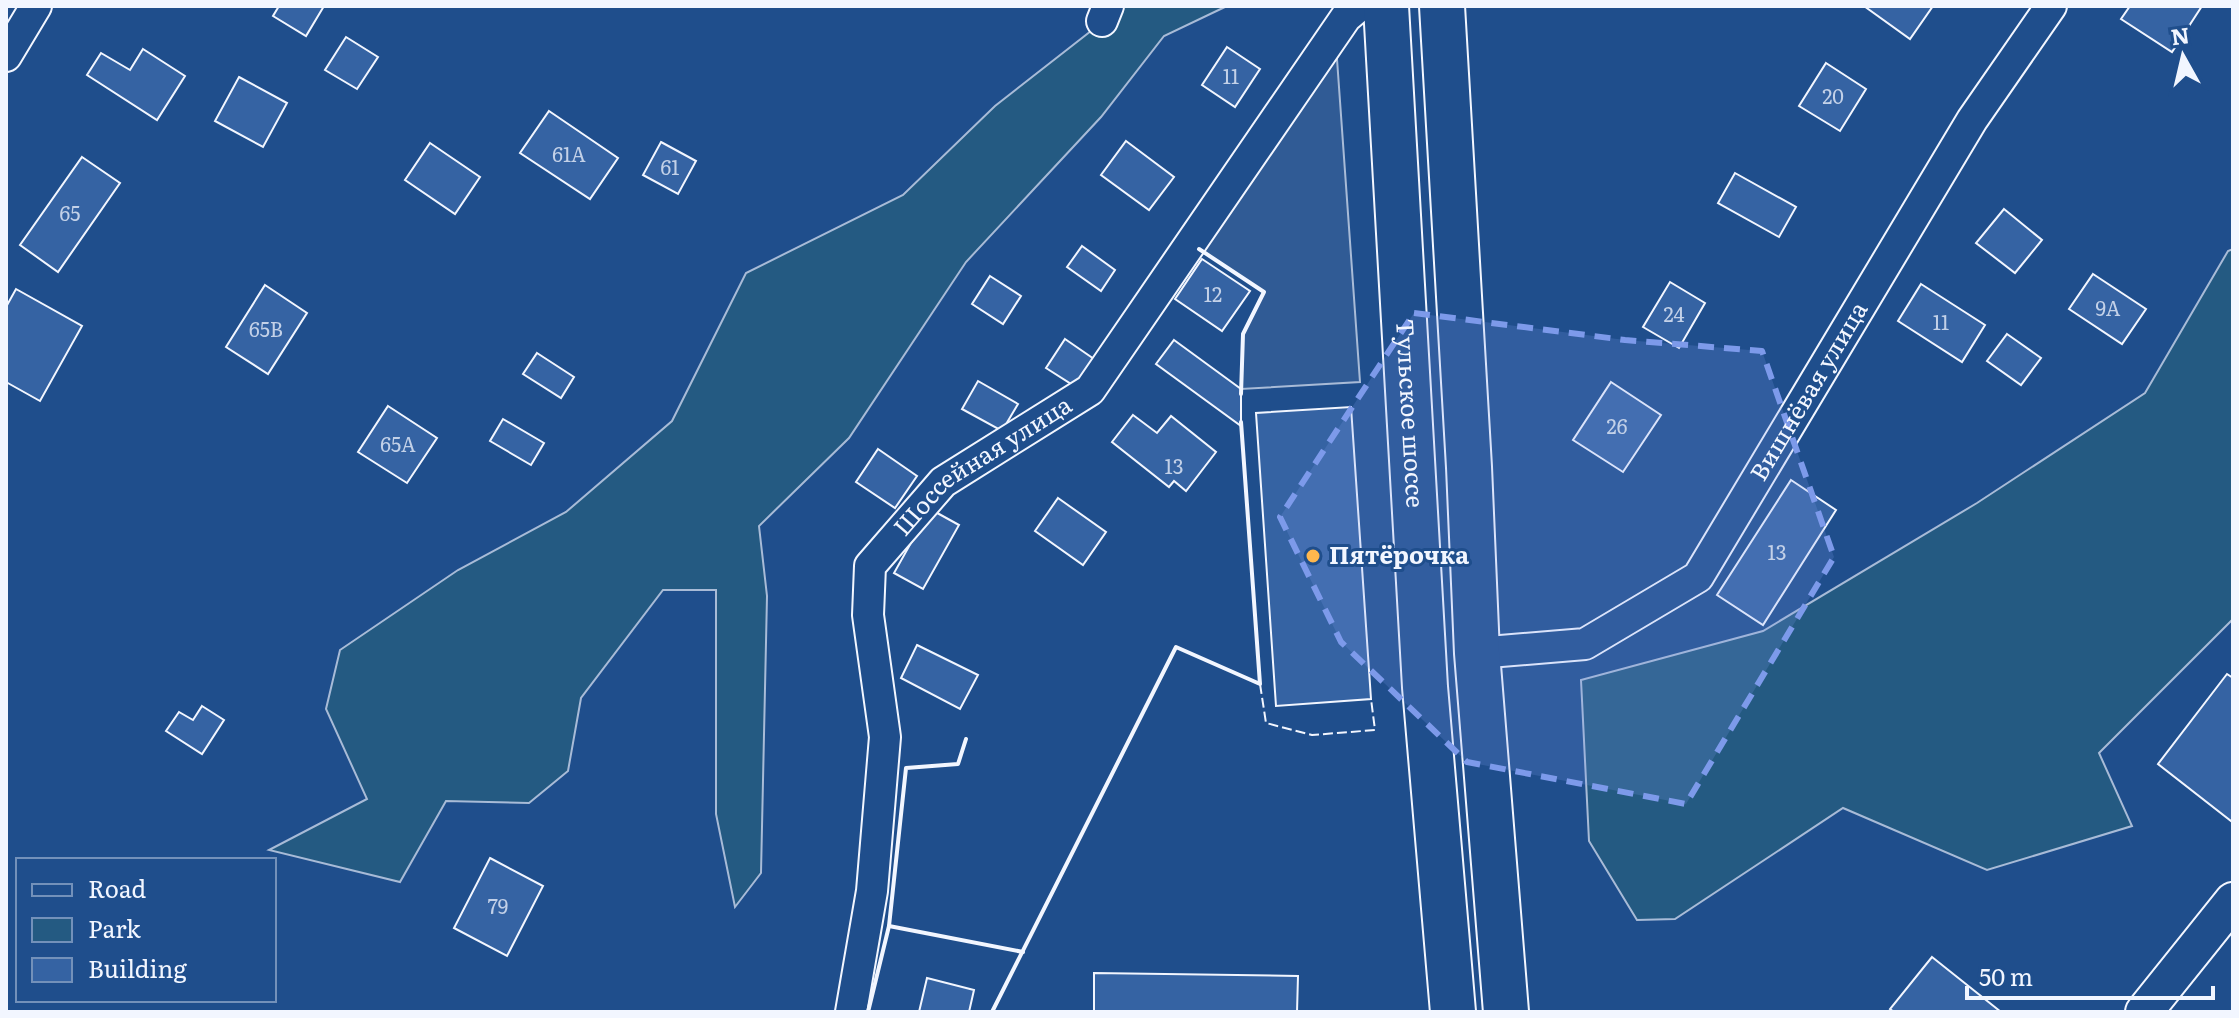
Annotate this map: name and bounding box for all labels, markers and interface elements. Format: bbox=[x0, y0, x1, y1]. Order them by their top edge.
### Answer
north arrow bbox=[2143, 16, 2223, 96]
text: N bbox=[2169, 17, 2191, 52]
house number: 11 bbox=[1223, 60, 1239, 90]
house number: 20 bbox=[1822, 80, 1844, 110]
house number: 61А bbox=[552, 138, 586, 168]
house number: 61 bbox=[661, 151, 679, 181]
house number: 65 bbox=[60, 197, 80, 227]
house number: 12 bbox=[1204, 278, 1222, 308]
house number: 9А bbox=[2095, 292, 2121, 322]
street label: Вишнёвая улица bbox=[1740, 294, 1874, 487]
house number: 24 bbox=[1663, 298, 1685, 328]
house number: 11 bbox=[1933, 306, 1949, 336]
house number: 65В bbox=[249, 313, 283, 343]
street label: Тульское шоссе bbox=[1389, 318, 1435, 508]
street label: Шоссейная улица bbox=[884, 386, 1078, 542]
house number: 26 bbox=[1607, 410, 1628, 440]
house number: 65А bbox=[380, 428, 416, 458]
house number: 13 bbox=[1165, 450, 1183, 480]
place label: Пятёрочка bbox=[1329, 536, 1469, 571]
house number: 13 bbox=[1768, 536, 1786, 566]
marker: Пятёрочка bbox=[1304, 547, 1322, 565]
legend bbox=[16, 858, 276, 1002]
text: Road bbox=[88, 870, 147, 905]
house number: 79 bbox=[488, 890, 508, 920]
text: Park bbox=[88, 910, 141, 945]
text: Building bbox=[88, 950, 187, 985]
scale bar bbox=[1967, 950, 2213, 1000]
text: 50 m bbox=[1979, 958, 2033, 993]

